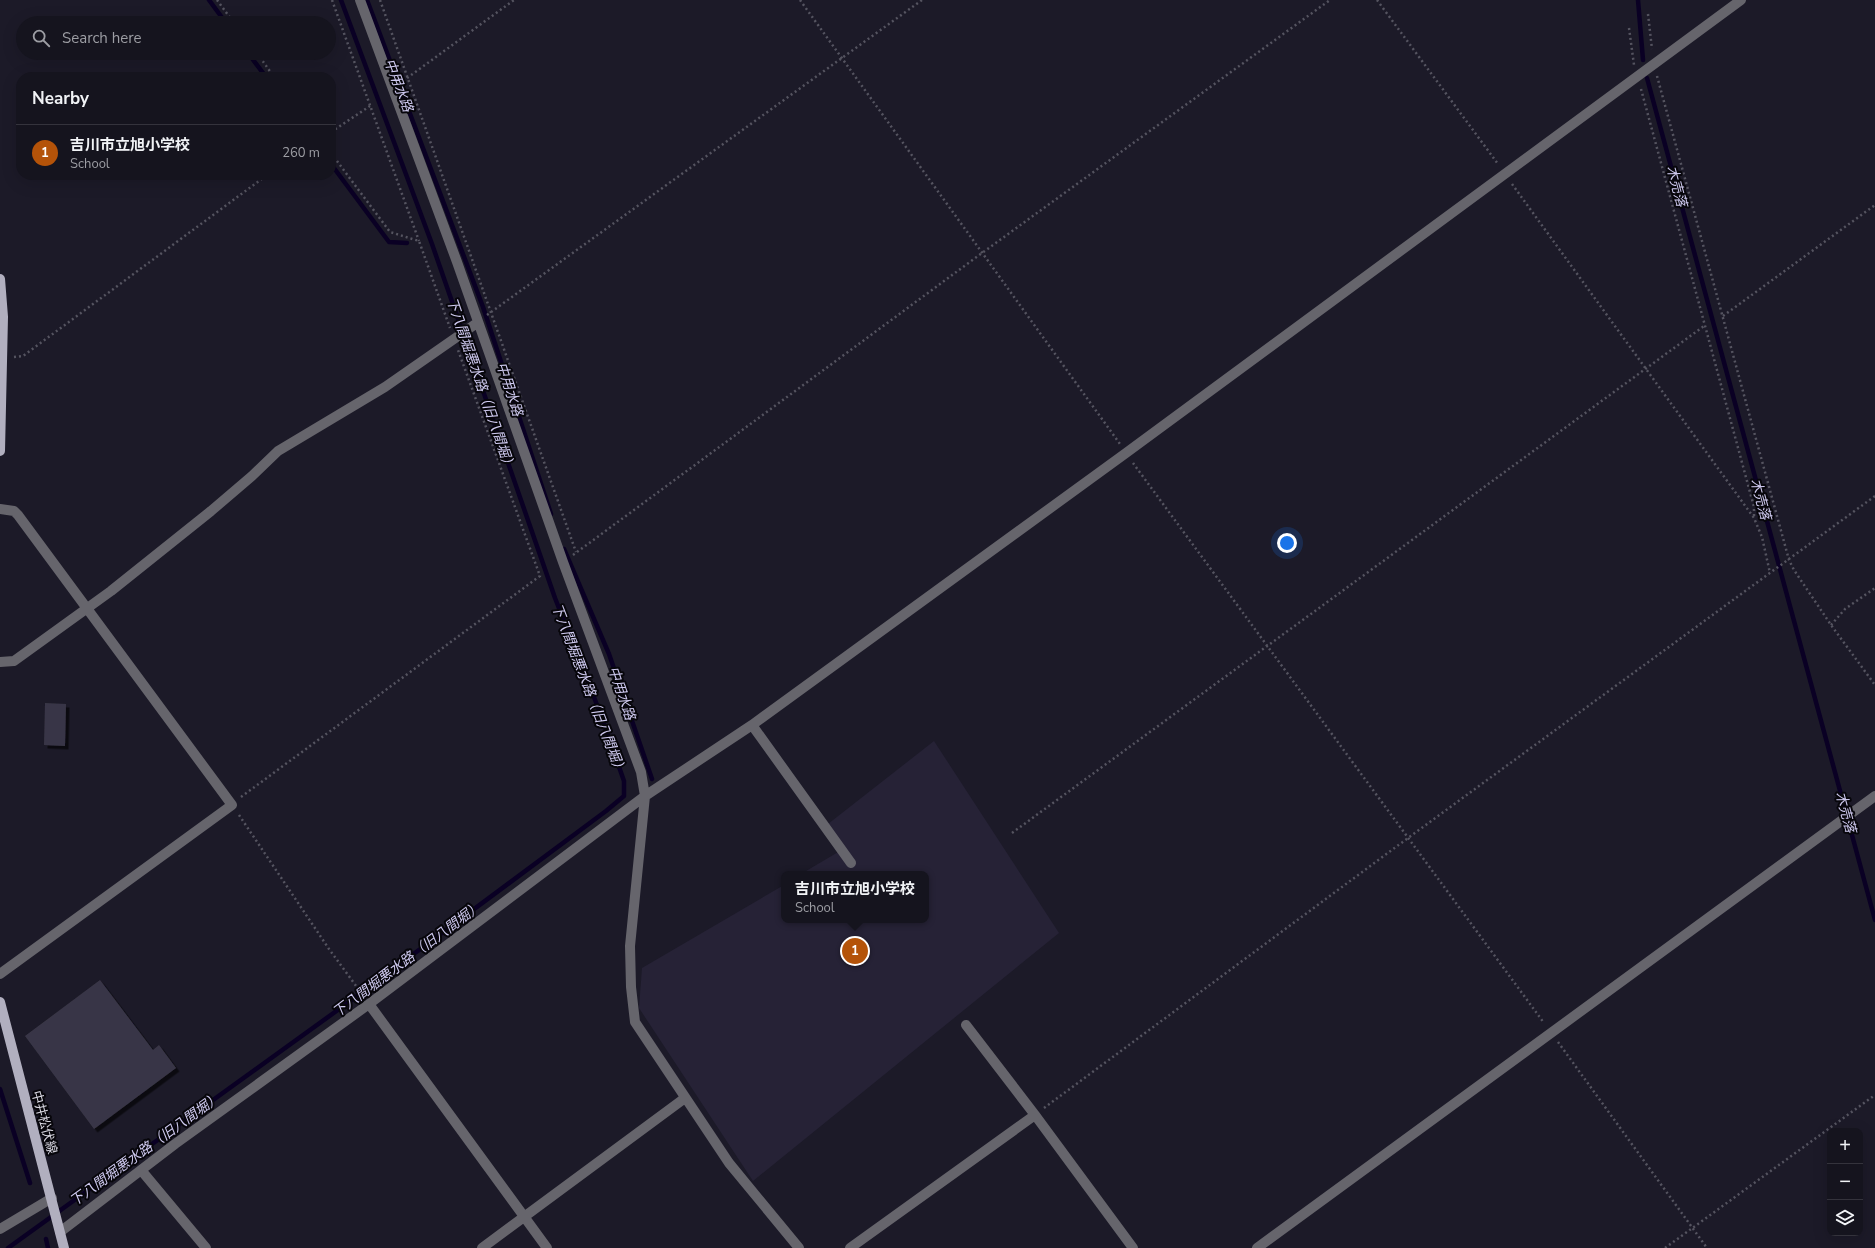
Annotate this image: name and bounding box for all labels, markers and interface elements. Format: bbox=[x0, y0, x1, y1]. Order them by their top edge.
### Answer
search box bbox=[16, 16, 336, 60]
icon: search bbox=[30, 27, 52, 49]
text: Search here bbox=[62, 28, 142, 48]
water label: 中用水路 bbox=[380, 56, 418, 116]
text: Nearby bbox=[32, 87, 89, 110]
text: 吉川市立旭小学校 bbox=[70, 135, 190, 155]
text: 1 bbox=[41, 144, 49, 162]
text: 260 m bbox=[282, 144, 320, 162]
text: School bbox=[70, 155, 110, 173]
water label: 木売落 bbox=[1662, 163, 1692, 211]
water label: 下八間堀悪水路（旧八間堀） bbox=[442, 295, 519, 473]
water label: 中用水路 bbox=[492, 360, 528, 420]
water label: 木売落 bbox=[1746, 476, 1776, 524]
your location bbox=[1277, 533, 1297, 553]
water label: 下八間堀悪水路（旧八間堀） bbox=[547, 601, 630, 778]
water label: 中用水路 bbox=[603, 664, 640, 724]
water label: 木売落 bbox=[1831, 789, 1861, 837]
popup bbox=[781, 871, 929, 923]
text: 吉川市立旭小学校 bbox=[795, 879, 915, 899]
water label: 下八間堀悪水路（旧八間堀） bbox=[329, 897, 486, 1022]
text: School bbox=[795, 899, 835, 917]
pin: 1 bbox=[842, 936, 868, 966]
water label: 下八間堀悪水路（旧八間堀） bbox=[66, 1088, 224, 1211]
street label: 中井松伏線 bbox=[27, 1089, 61, 1156]
map controls bbox=[1827, 1128, 1863, 1236]
button: + bbox=[1827, 1128, 1863, 1164]
button: − bbox=[1827, 1164, 1863, 1200]
button: layers bbox=[1827, 1200, 1863, 1236]

